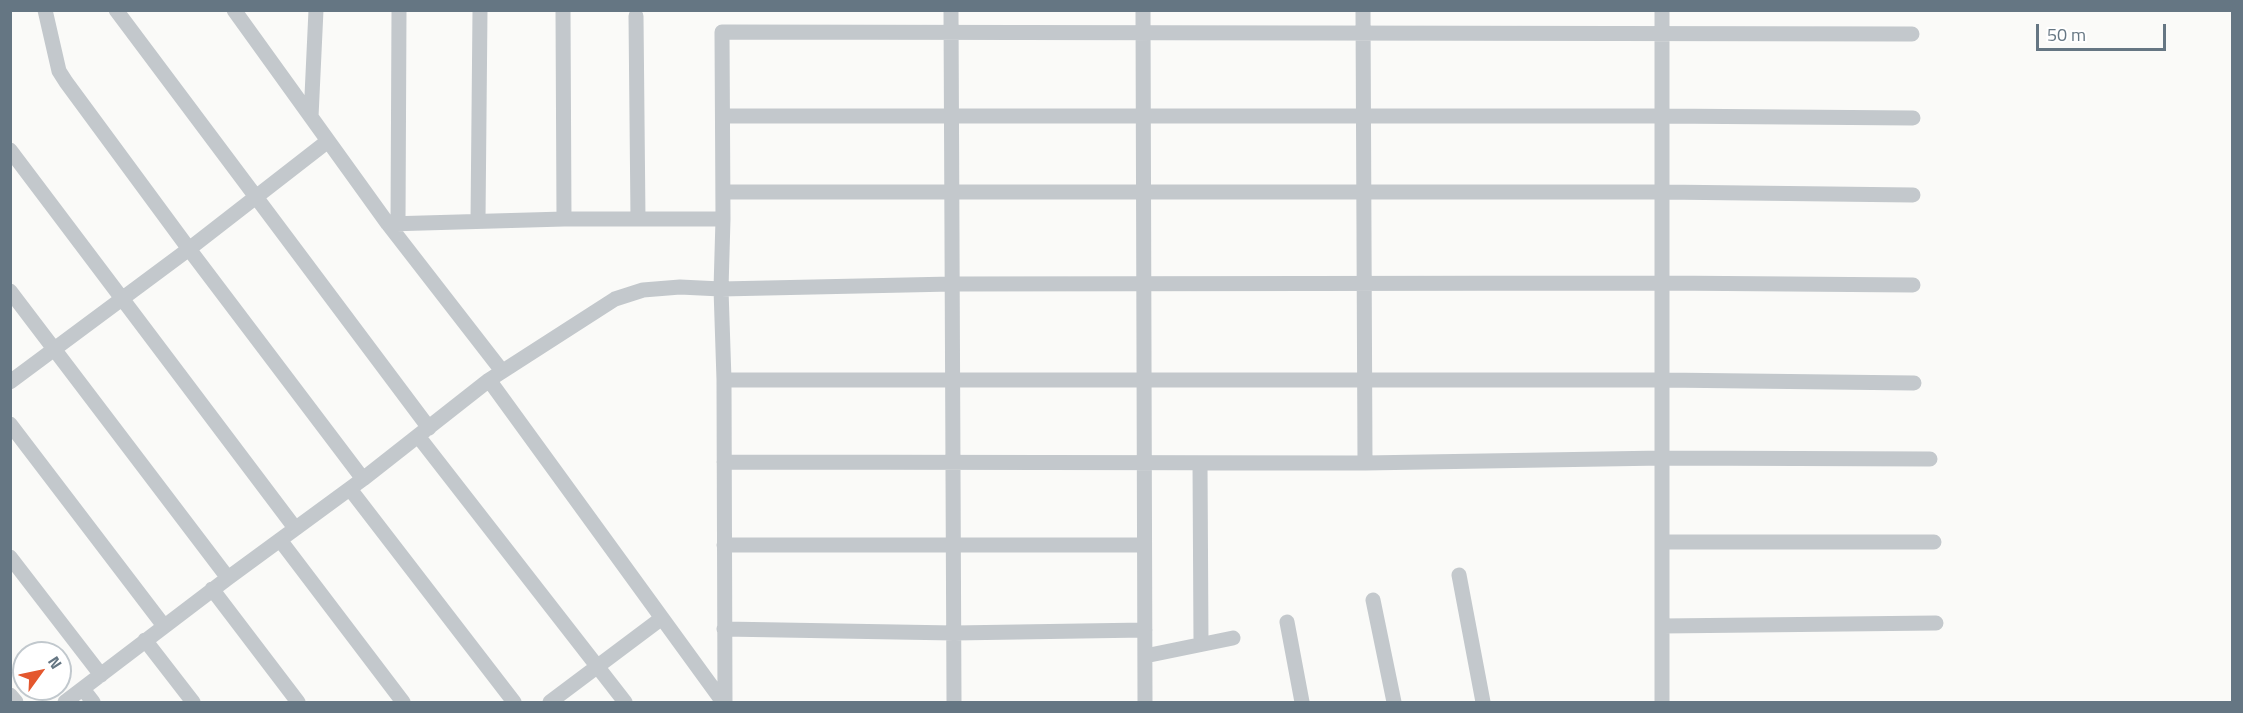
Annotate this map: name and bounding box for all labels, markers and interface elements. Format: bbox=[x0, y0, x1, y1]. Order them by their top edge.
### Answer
scale bar bbox=[2039, 12, 2170, 50]
text: 50 m bbox=[2047, 21, 2086, 48]
north arrow bbox=[12, 641, 72, 701]
text: N bbox=[42, 651, 69, 673]

